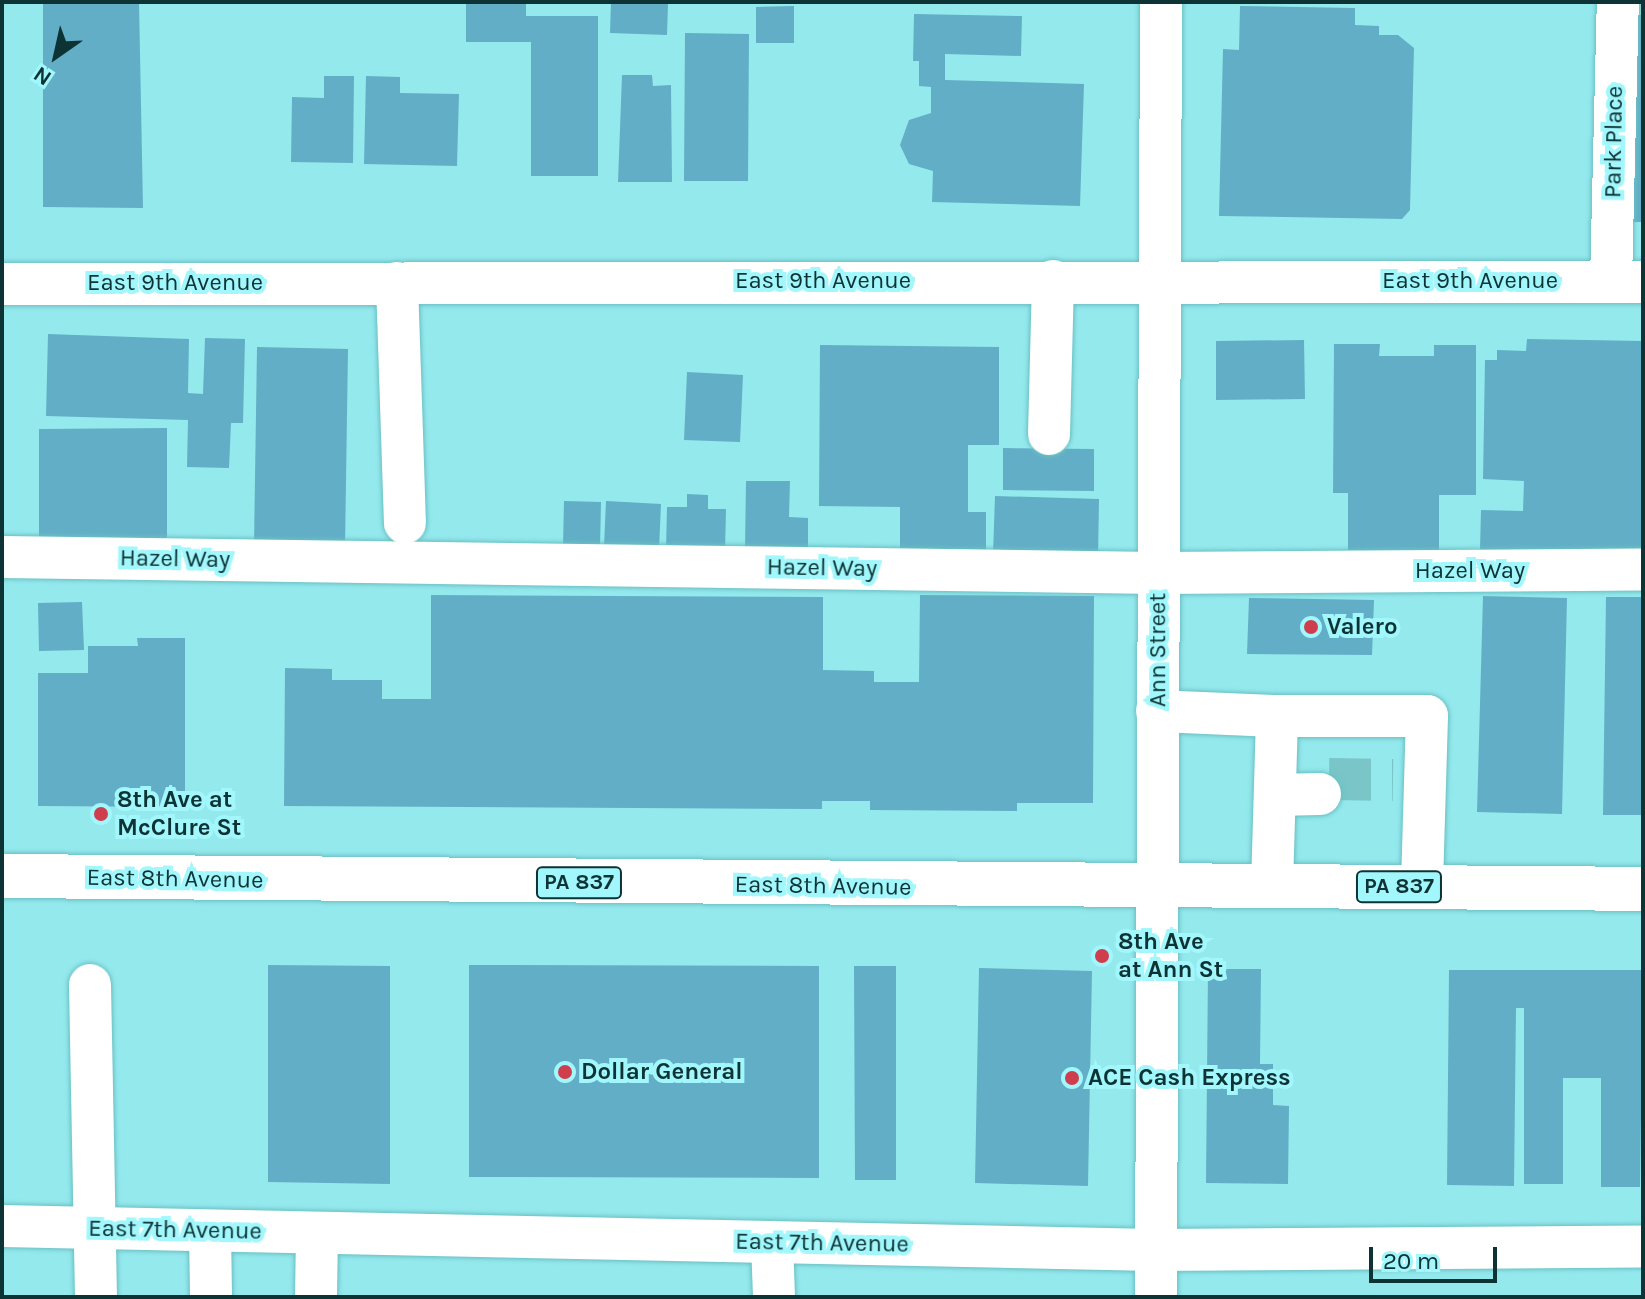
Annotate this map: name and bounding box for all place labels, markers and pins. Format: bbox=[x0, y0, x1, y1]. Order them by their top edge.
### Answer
place label: Valero bbox=[1327, 613, 1398, 641]
marker: Valero bbox=[1302, 618, 1320, 636]
place label: 8th Ave at McClure St bbox=[117, 786, 241, 842]
marker: 8th Ave at McClure St bbox=[92, 805, 110, 823]
place label: 8th Ave at Ann St bbox=[1118, 928, 1223, 984]
marker: 8th Ave at Ann St bbox=[1093, 947, 1111, 965]
place label: Dollar General bbox=[581, 1058, 743, 1086]
marker: Dollar General bbox=[556, 1063, 574, 1081]
place label: ACE Cash Express bbox=[1088, 1064, 1291, 1092]
marker: ACE Cash Express bbox=[1063, 1069, 1081, 1087]

